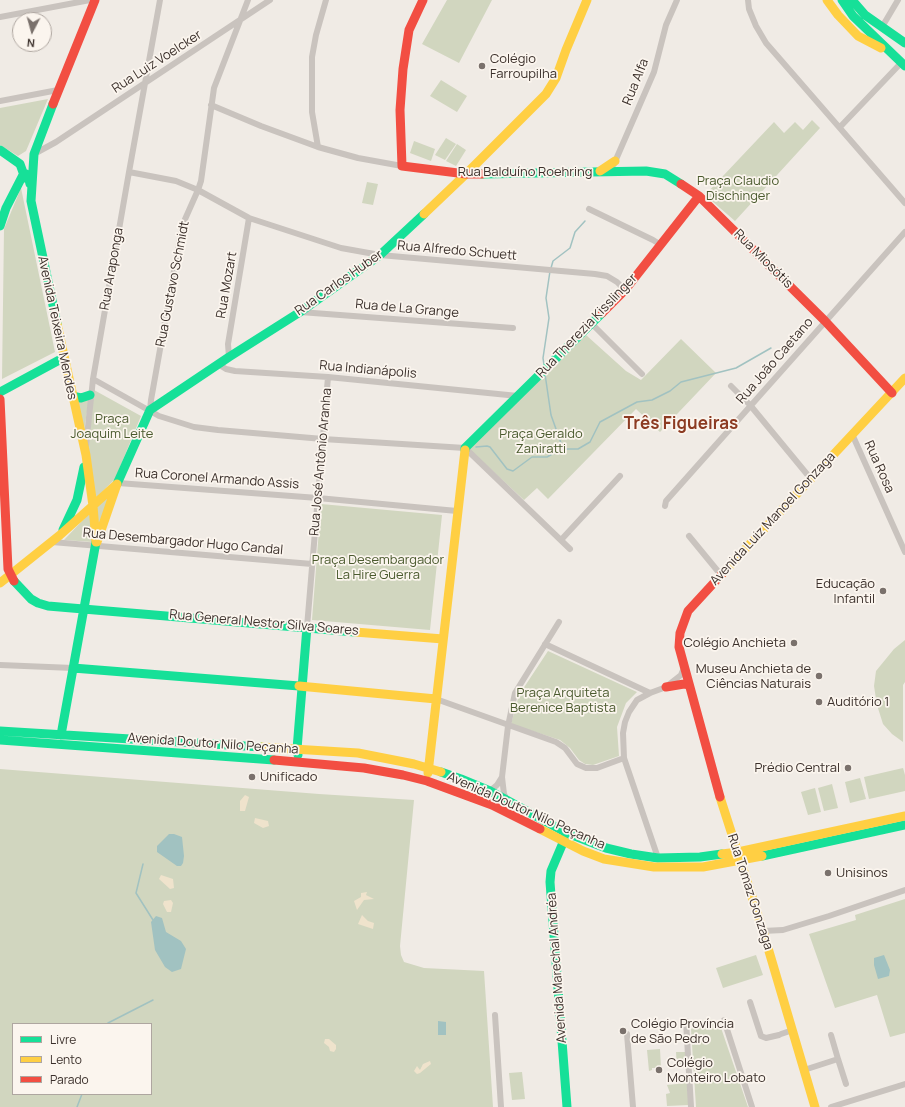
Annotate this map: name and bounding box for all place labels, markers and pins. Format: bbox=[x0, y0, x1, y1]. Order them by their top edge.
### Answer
place label: Colégio Farroupilha bbox=[490, 51, 557, 82]
marker: Colégio Farroupilha bbox=[477, 61, 487, 71]
place label: Educação Infantil bbox=[816, 576, 875, 607]
marker: Educação Infantil bbox=[878, 586, 888, 596]
place label: Colégio Anchieta bbox=[683, 635, 786, 651]
marker: Colégio Anchieta bbox=[789, 638, 799, 648]
place label: Museu Anchieta de Ciências Naturais bbox=[696, 661, 811, 692]
marker: Museu Anchieta de Ciências Naturais bbox=[814, 671, 824, 681]
place label: Auditório 1 bbox=[827, 694, 889, 710]
marker: Auditório 1 bbox=[814, 697, 824, 707]
place label: Prédio Central bbox=[755, 760, 840, 776]
marker: Prédio Central bbox=[843, 763, 853, 773]
place label: Unificado bbox=[260, 769, 317, 785]
marker: Unificado bbox=[247, 772, 257, 782]
place label: Unisinos bbox=[836, 865, 888, 881]
marker: Unisinos bbox=[823, 868, 833, 878]
place label: Colégio Província de São Pedro bbox=[631, 1016, 734, 1047]
marker: Colégio Província de São Pedro bbox=[618, 1026, 628, 1036]
place label: Colégio Monteiro Lobato bbox=[667, 1055, 766, 1086]
marker: Colégio Monteiro Lobato bbox=[654, 1065, 664, 1075]

